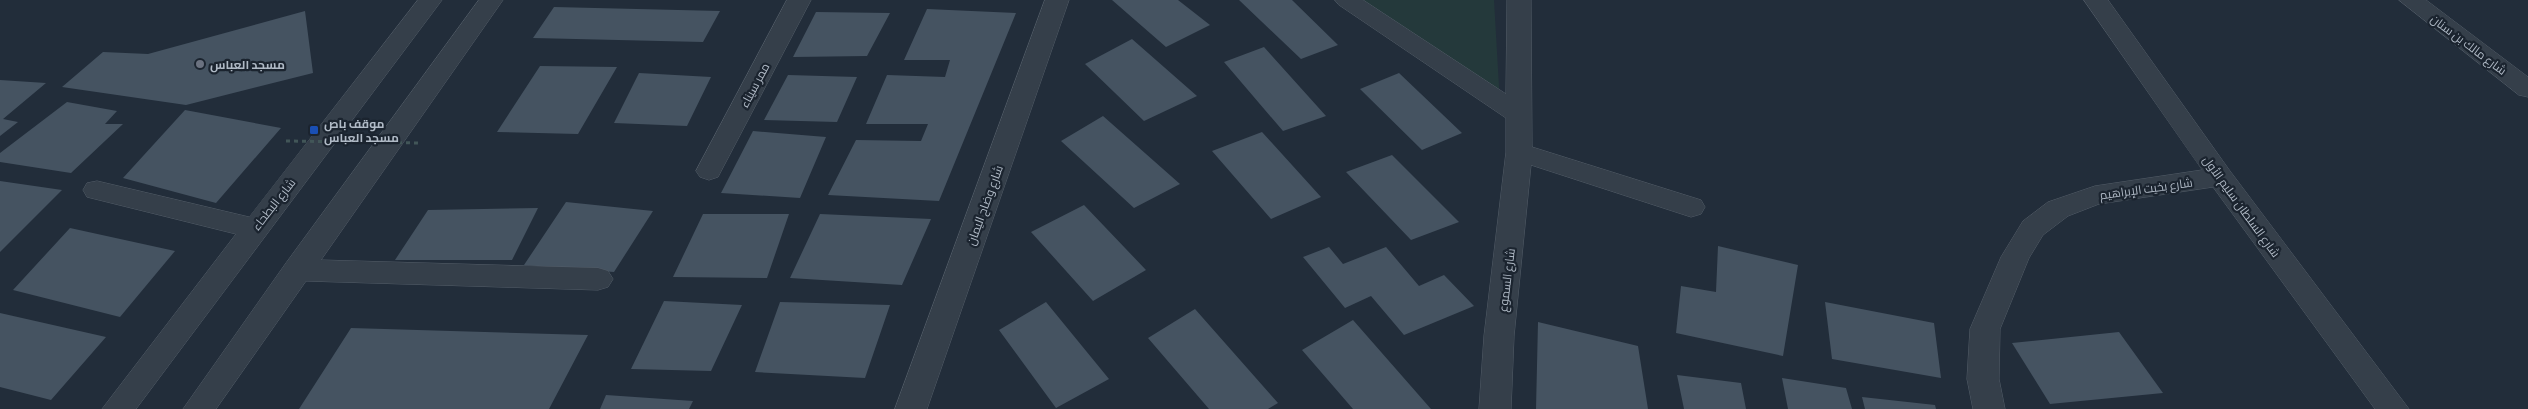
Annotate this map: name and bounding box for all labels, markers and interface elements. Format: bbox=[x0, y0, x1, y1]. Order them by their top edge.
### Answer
street label: شارع مالك بن سنان bbox=[2427, 11, 2510, 79]
place label: مسجد العباس bbox=[210, 57, 285, 73]
marker: مسجد العباس bbox=[194, 58, 206, 70]
street label: ممر سيناء bbox=[736, 60, 773, 110]
place label: موقف باص مسجد العباس bbox=[324, 116, 399, 146]
marker: موقف باص مسجد العباس bbox=[308, 124, 320, 136]
street label: شارع السلطان سليم الأول bbox=[2199, 153, 2283, 261]
street label: شارع وضاح اليمان bbox=[963, 163, 1007, 248]
street label: شارع البطحاء bbox=[248, 175, 299, 234]
street label: شارع بخيت الإبراهيم bbox=[2099, 175, 2194, 203]
street label: شارع السموع bbox=[1495, 247, 1519, 313]

